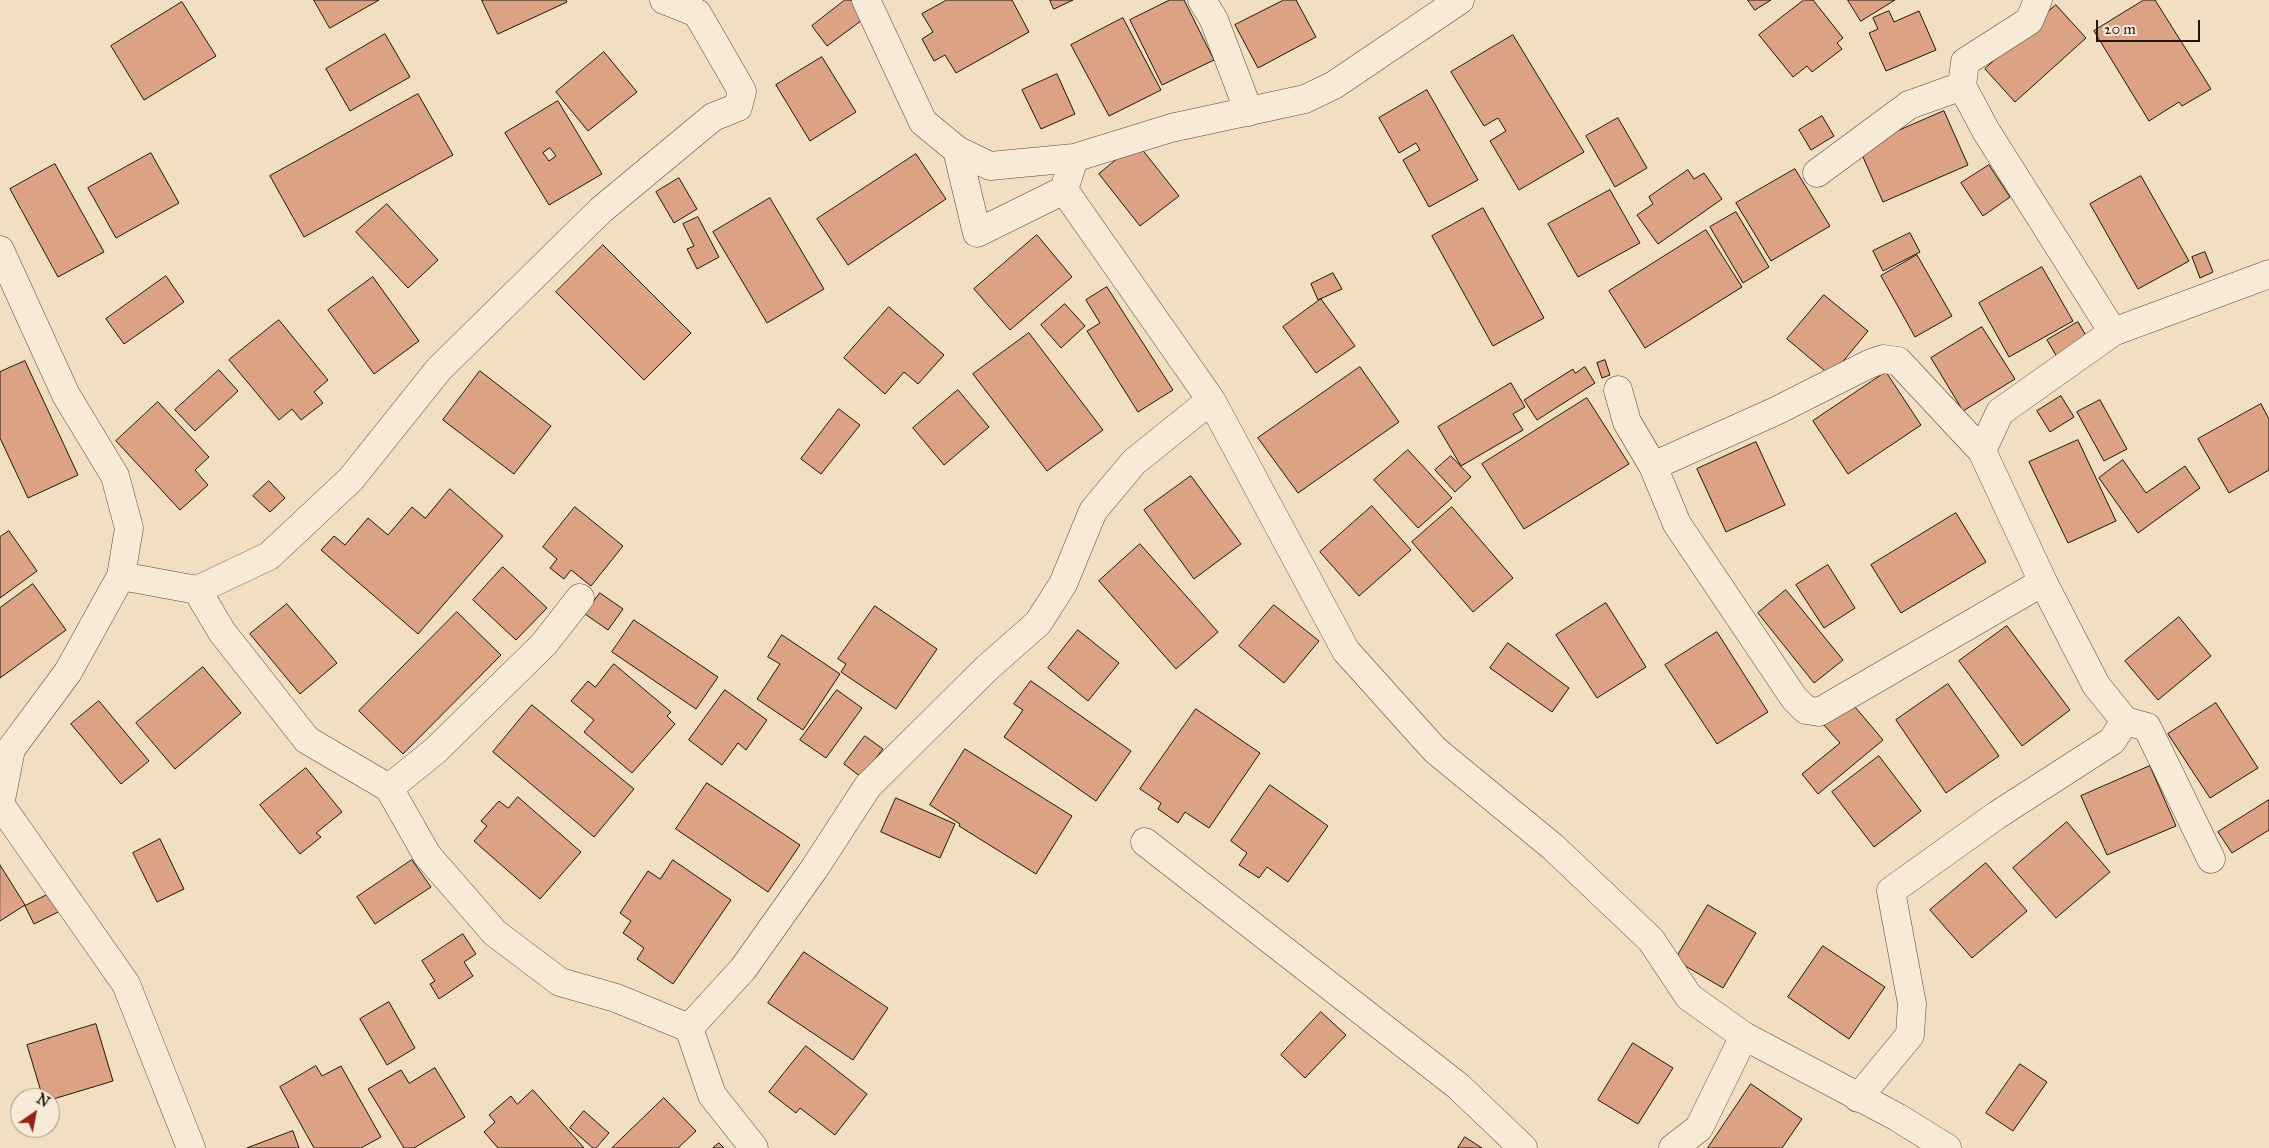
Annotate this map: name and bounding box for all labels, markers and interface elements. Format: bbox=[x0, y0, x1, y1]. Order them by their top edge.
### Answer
scale bar bbox=[2099, 10, 2203, 42]
text: 20 m bbox=[2104, 20, 2136, 38]
north arrow bbox=[10, 1088, 60, 1138]
text: N bbox=[33, 1090, 53, 1111]

